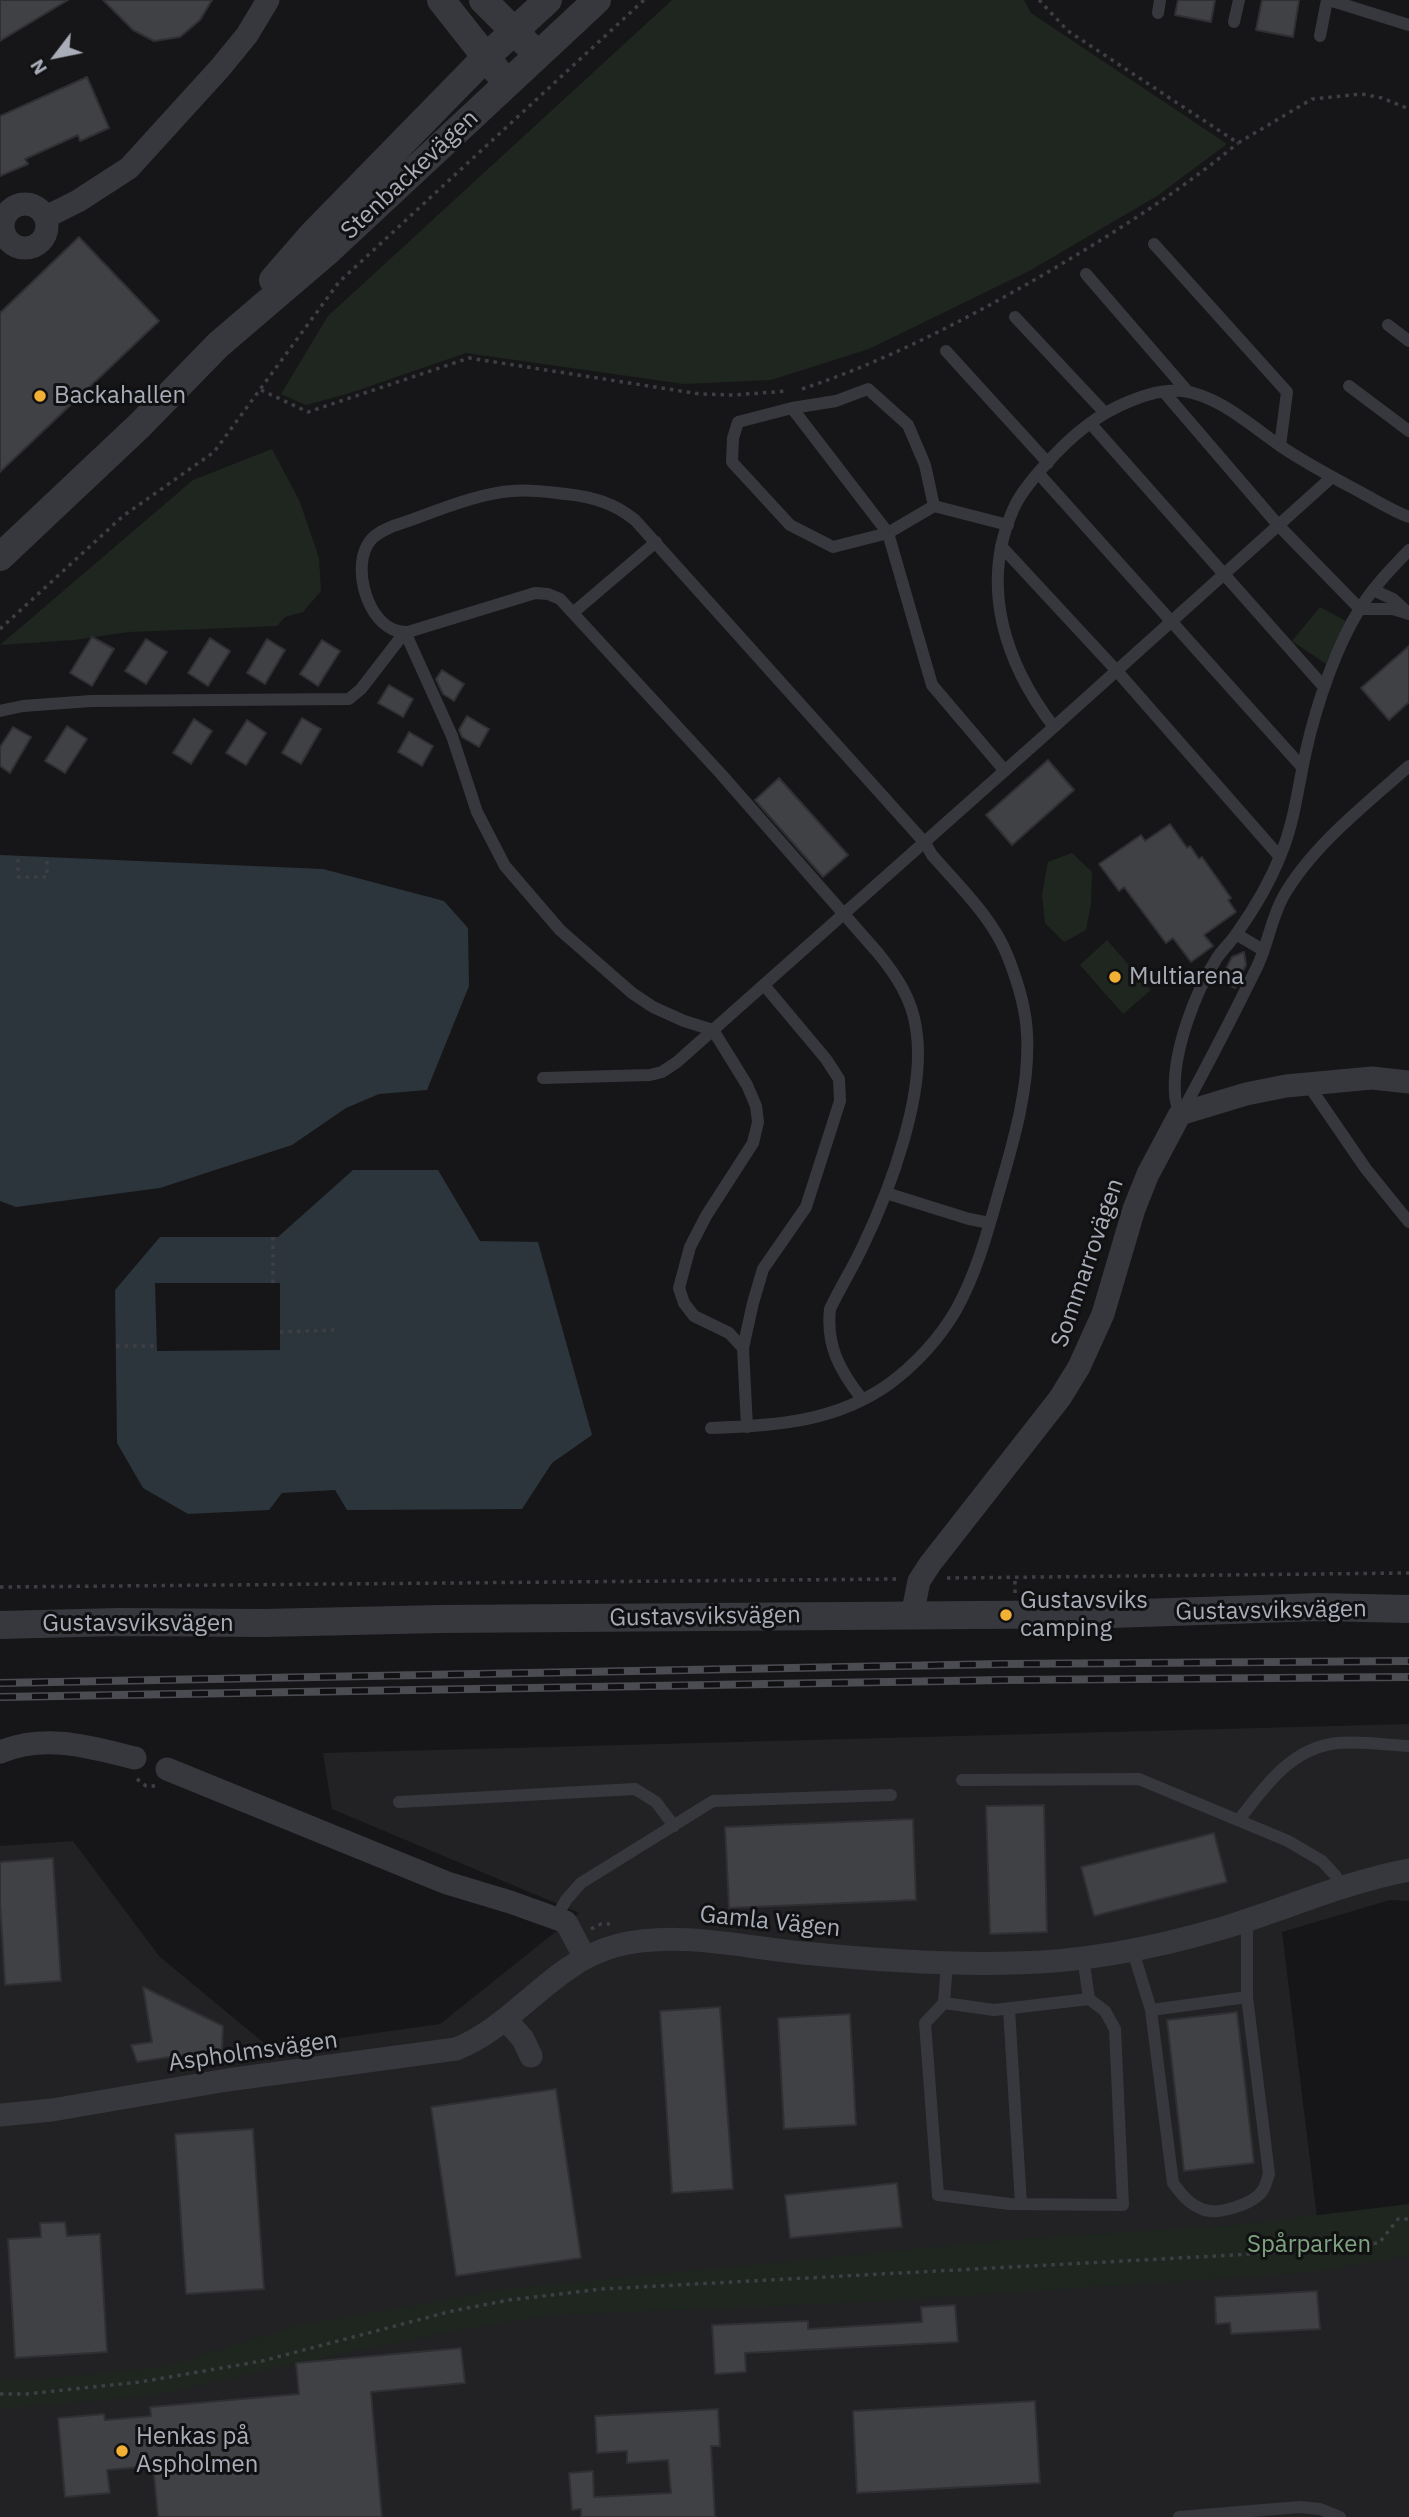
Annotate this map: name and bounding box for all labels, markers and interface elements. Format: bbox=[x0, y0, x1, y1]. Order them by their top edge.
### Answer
north arrow bbox=[21, 21, 91, 91]
text: N bbox=[24, 55, 52, 79]
street label: Stenbackevägen bbox=[336, 104, 484, 246]
place label: Backahallen bbox=[54, 382, 186, 410]
marker: Backahallen bbox=[32, 388, 48, 404]
place label: Multiarena bbox=[1129, 963, 1244, 991]
marker: Multiarena bbox=[1107, 969, 1123, 985]
street label: Sommarrovägen bbox=[1046, 1175, 1130, 1351]
place label: Gustavsviks camping bbox=[1020, 1587, 1148, 1643]
street label: Gustavsviksvägen bbox=[1175, 1595, 1367, 1627]
street label: Gustavsviksvägen bbox=[609, 1601, 801, 1633]
marker: Gustavsviks camping bbox=[998, 1607, 1014, 1623]
street label: Gustavsviksvägen bbox=[42, 1610, 234, 1638]
street label: Gamla Vägen bbox=[698, 1900, 842, 1944]
street label: Aspholmsvägen bbox=[166, 2026, 340, 2078]
park label: Spårparken bbox=[1247, 2231, 1371, 2259]
place label: Henkas på Aspholmen bbox=[136, 2423, 258, 2479]
marker: Henkas på Aspholmen bbox=[114, 2443, 130, 2459]

